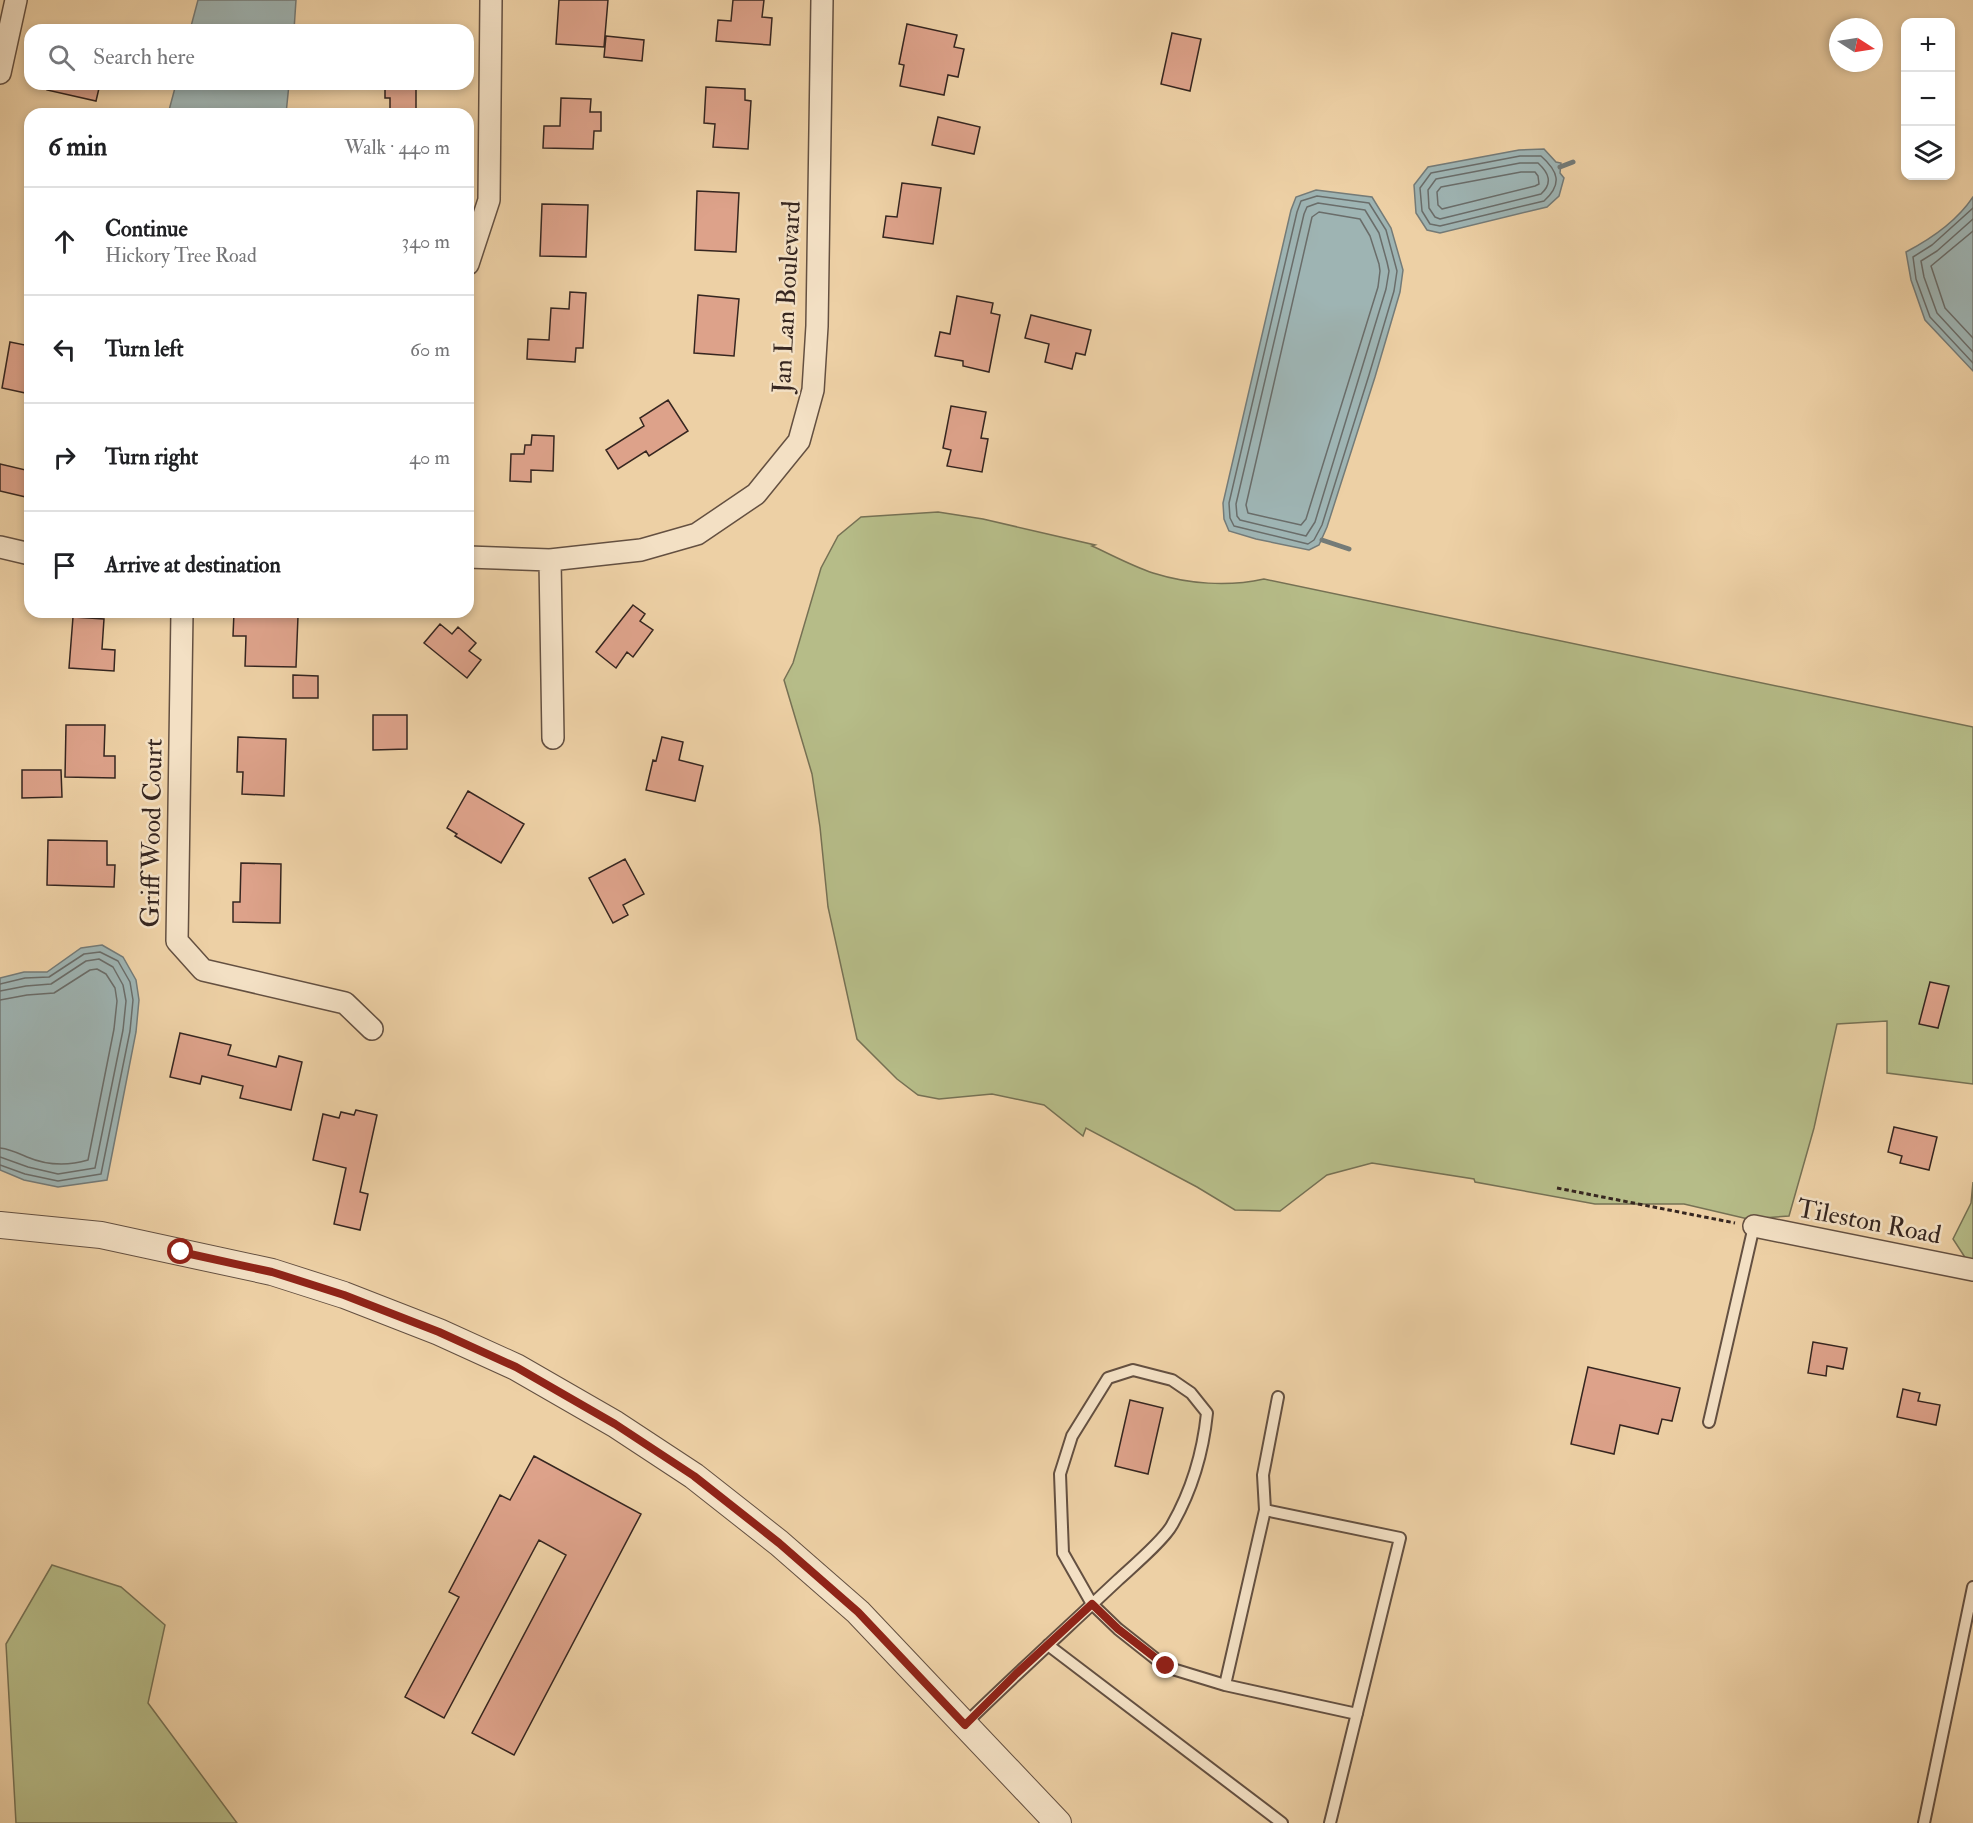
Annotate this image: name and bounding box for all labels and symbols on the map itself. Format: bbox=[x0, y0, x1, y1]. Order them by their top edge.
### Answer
north arrow bbox=[1829, 18, 1883, 72]
street label: Jan Lan Boulevard bbox=[766, 200, 808, 395]
street label: Griff Wood Court bbox=[134, 738, 170, 928]
street label: Tileston Road bbox=[1794, 1192, 1944, 1252]
route start bbox=[167, 1238, 193, 1264]
route end bbox=[1152, 1652, 1178, 1678]

